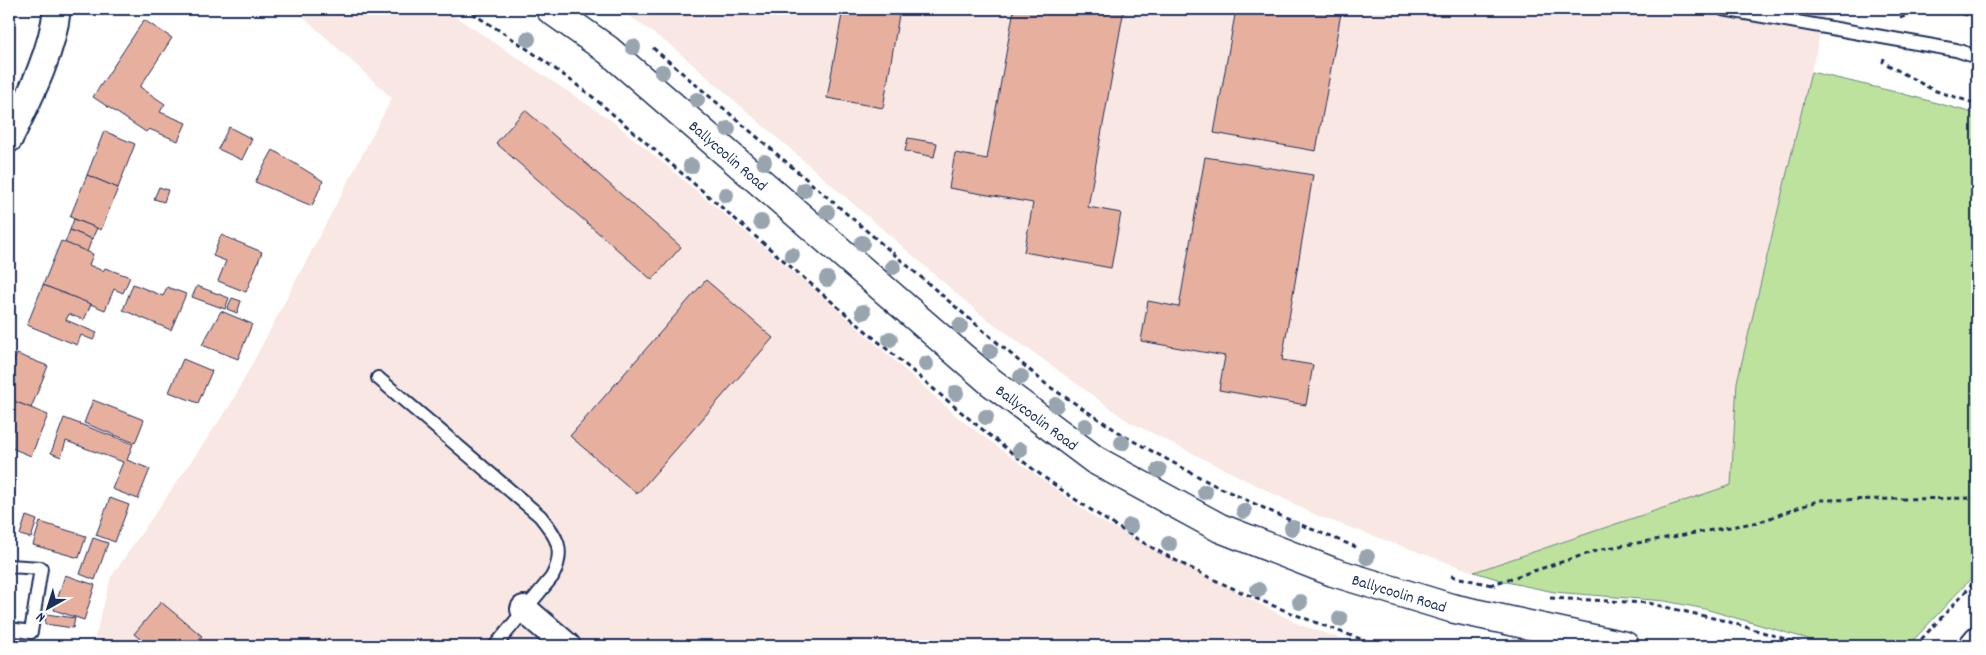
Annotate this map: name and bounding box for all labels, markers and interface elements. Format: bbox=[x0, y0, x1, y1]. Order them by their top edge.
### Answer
street label: Ballycoolin Road bbox=[683, 116, 772, 197]
street label: Ballycoolin Road bbox=[990, 380, 1082, 457]
street label: Ballycoolin Road bbox=[1349, 569, 1449, 620]
north arrow bbox=[22, 582, 72, 632]
text: N bbox=[32, 607, 50, 626]

